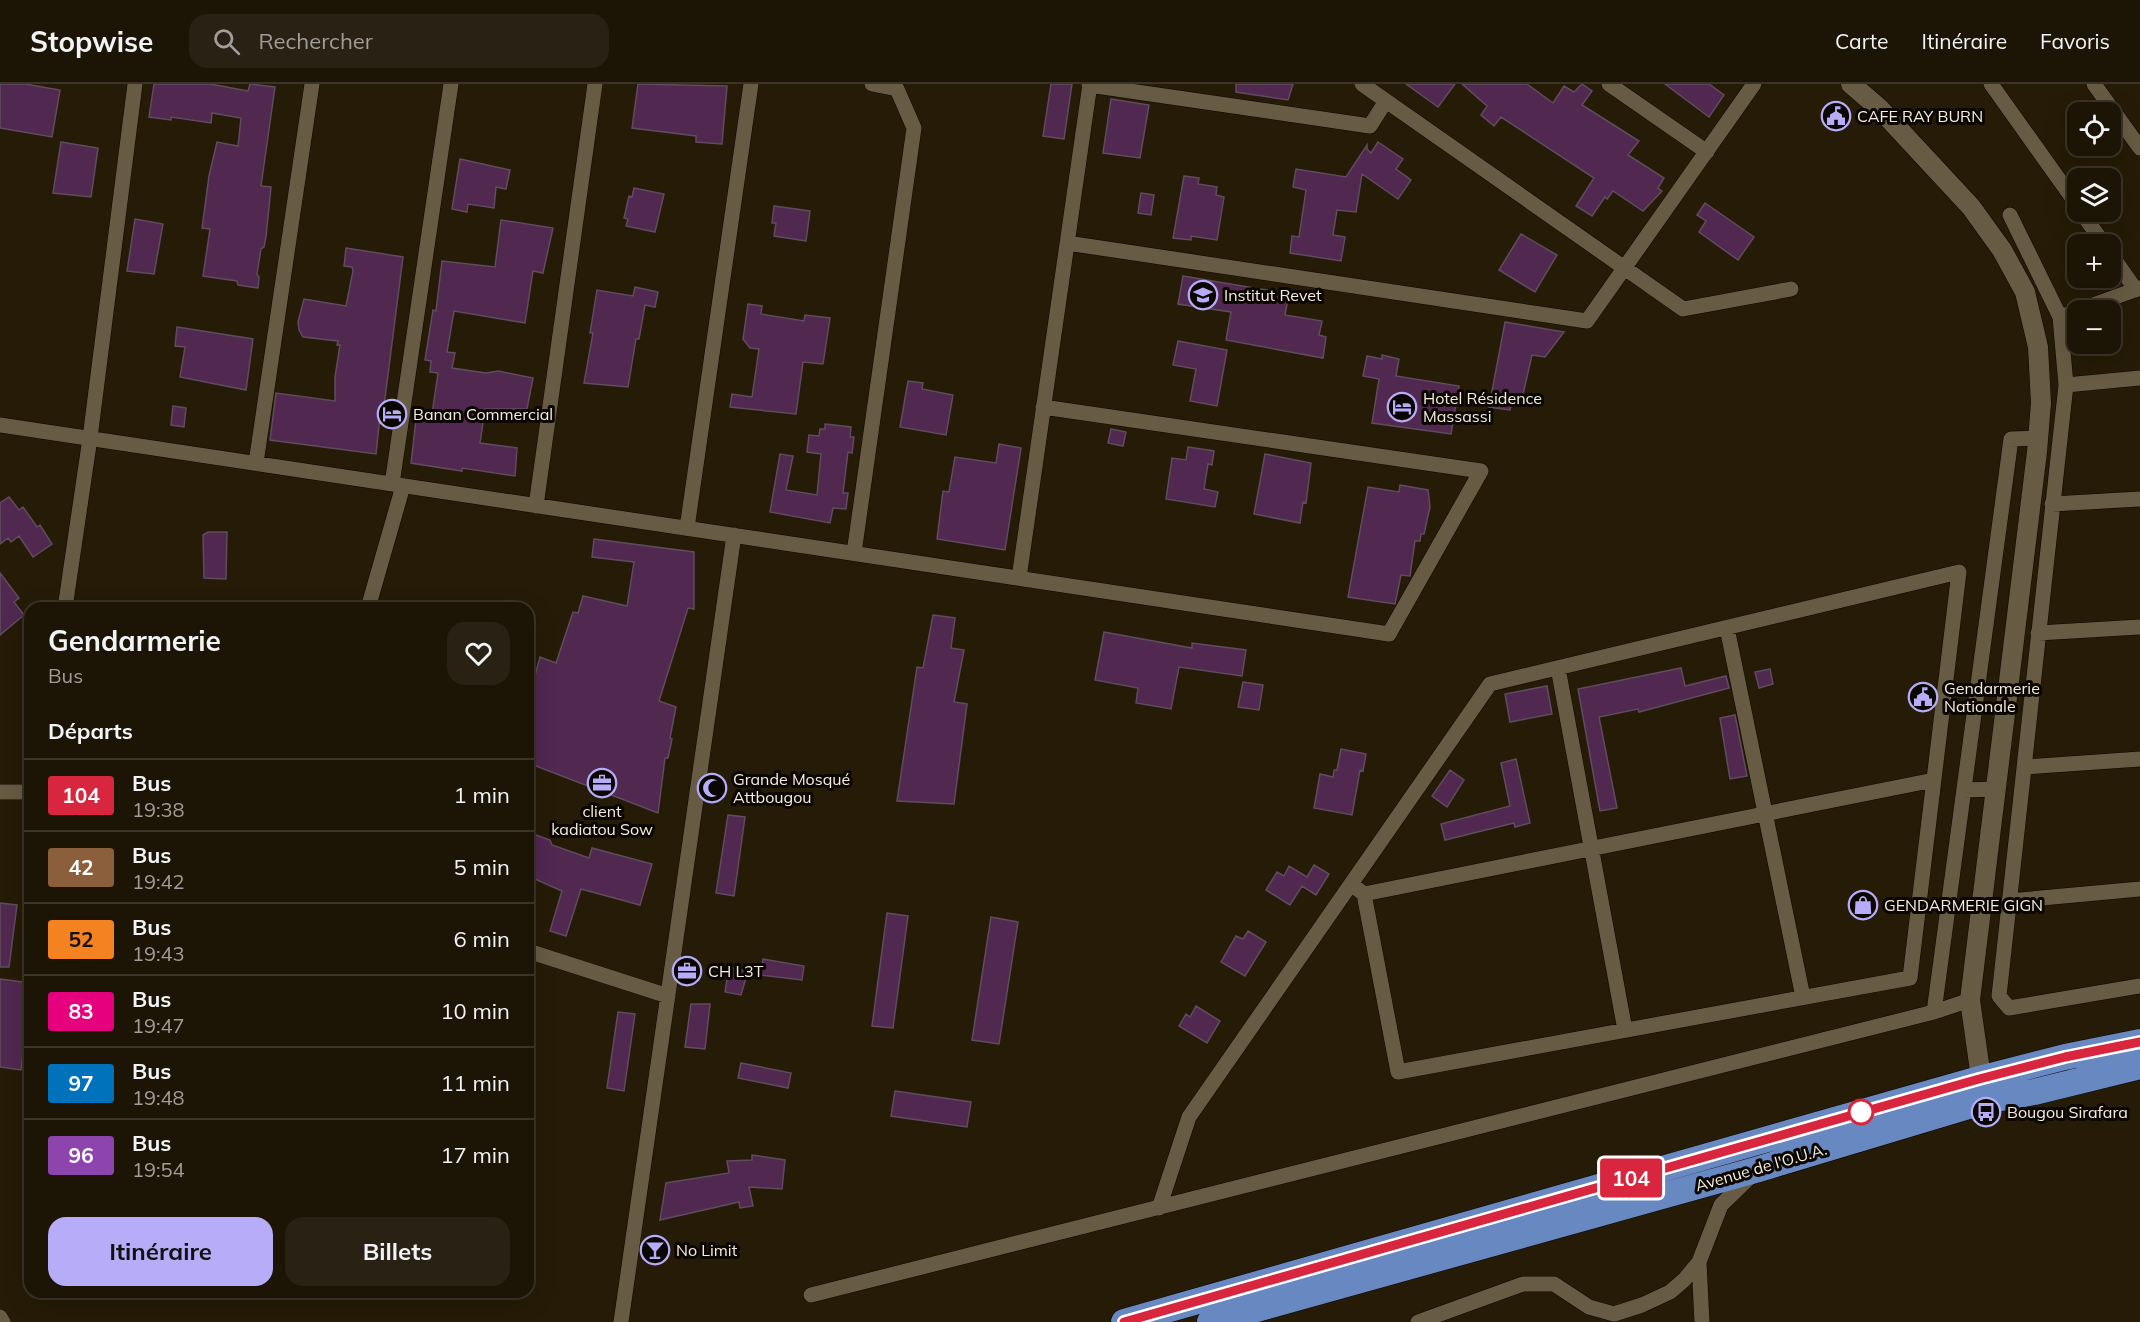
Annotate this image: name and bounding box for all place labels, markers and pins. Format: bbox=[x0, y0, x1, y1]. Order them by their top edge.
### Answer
public building icon: CAFE RAY BURN bbox=[1820, 100, 1852, 132]
place label: CAFE RAY BURN bbox=[1857, 106, 1983, 126]
school or university icon: Institut Revet bbox=[1187, 279, 1219, 311]
place label: Institut Revet bbox=[1224, 285, 1322, 305]
place label: Hotel Résidence Massassi bbox=[1423, 388, 1542, 426]
hotel icon: Hotel Résidence Massassi bbox=[1386, 391, 1418, 423]
hotel icon: Banan Commercial bbox=[376, 398, 408, 430]
place label: Banan Commercial bbox=[413, 404, 553, 424]
place label: Gendarmerie Nationale bbox=[1944, 678, 2040, 716]
public building icon: Gendarmerie Nationale bbox=[1907, 681, 1939, 713]
office icon: client kadiatou Sow bbox=[586, 767, 618, 799]
place label: Grande Mosqué Attbougou bbox=[733, 769, 850, 807]
mosque icon: Grande Mosqué Attbougou bbox=[696, 772, 728, 804]
place label: client kadiatou Sow bbox=[551, 801, 653, 839]
shop icon: GENDARMERIE GIGN bbox=[1847, 889, 1879, 921]
place label: GENDARMERIE GIGN bbox=[1884, 895, 2043, 915]
office icon: CH L3T bbox=[671, 955, 703, 987]
place label: CH L3T bbox=[708, 961, 764, 981]
bus stop icon: Bougou Sirafara bbox=[1970, 1096, 2002, 1128]
unlabelled marker bbox=[1848, 1099, 1874, 1125]
place label: Bougou Sirafara bbox=[2007, 1102, 2128, 1122]
bar icon: No Limit bbox=[639, 1234, 671, 1266]
place label: No Limit bbox=[676, 1240, 738, 1260]

